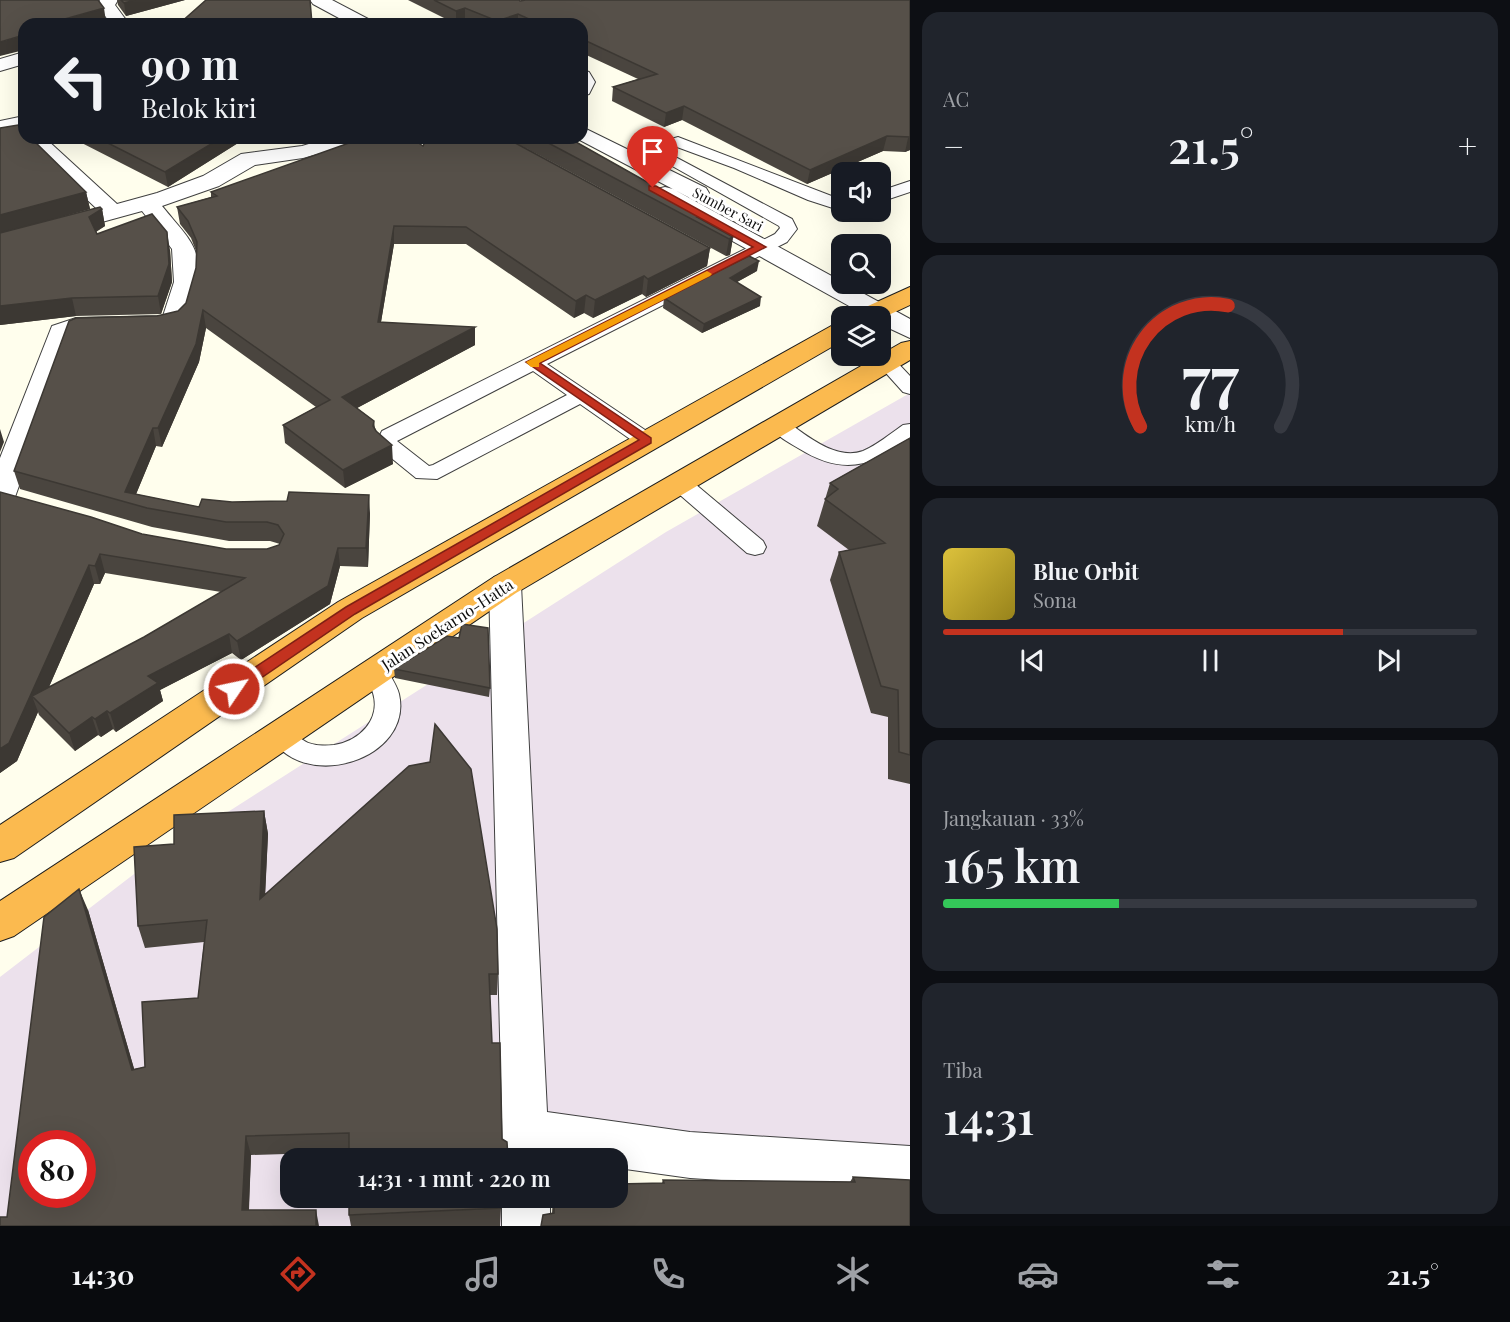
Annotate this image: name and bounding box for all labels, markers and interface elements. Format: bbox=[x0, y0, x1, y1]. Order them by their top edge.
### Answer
text: 90 m bbox=[141, 35, 239, 91]
icon: left bbox=[42, 42, 120, 120]
text: AC bbox=[943, 85, 969, 112]
text: Belok kiri bbox=[141, 89, 257, 125]
text: 21.5° bbox=[1168, 115, 1254, 175]
text: − bbox=[943, 123, 964, 167]
text: + bbox=[1458, 123, 1477, 167]
pin bbox=[627, 126, 678, 188]
icon: arrive bbox=[636, 135, 669, 168]
map controls bbox=[831, 162, 891, 366]
button: sound bbox=[831, 162, 891, 222]
street label: Sumber Sari bbox=[689, 182, 767, 236]
button: search bbox=[831, 234, 891, 294]
button: layers bbox=[831, 306, 891, 366]
text: 77 bbox=[1182, 333, 1239, 417]
text: km/h bbox=[1184, 410, 1236, 438]
text: Blue Orbit bbox=[1033, 556, 1139, 586]
street label: Jalan Soekarno-Hatta bbox=[376, 573, 517, 675]
text: Sona bbox=[1033, 586, 1077, 613]
icon: previous bbox=[1016, 644, 1049, 677]
icon: pause bbox=[1194, 644, 1227, 677]
icon: next bbox=[1372, 644, 1405, 677]
position arrow bbox=[202, 657, 266, 721]
text: Jangkauan · 33% bbox=[943, 804, 1084, 831]
text: 165 km bbox=[943, 834, 1080, 894]
text: Tiba bbox=[943, 1056, 983, 1083]
text: 14:31 bbox=[943, 1086, 1034, 1146]
speed limit sign: 80 bbox=[18, 1130, 96, 1208]
text: 14:31 · 1 mnt · 220 m bbox=[357, 1163, 551, 1193]
icon: directions bbox=[277, 1253, 319, 1295]
icon: music bbox=[462, 1253, 504, 1295]
icon: phone bbox=[647, 1253, 689, 1295]
icon: climate bbox=[832, 1253, 874, 1295]
icon: car bbox=[1017, 1253, 1059, 1295]
icon: filters bbox=[1202, 1253, 1244, 1295]
text: 14:30 bbox=[71, 1256, 134, 1292]
text: 21.5° bbox=[1386, 1256, 1439, 1292]

